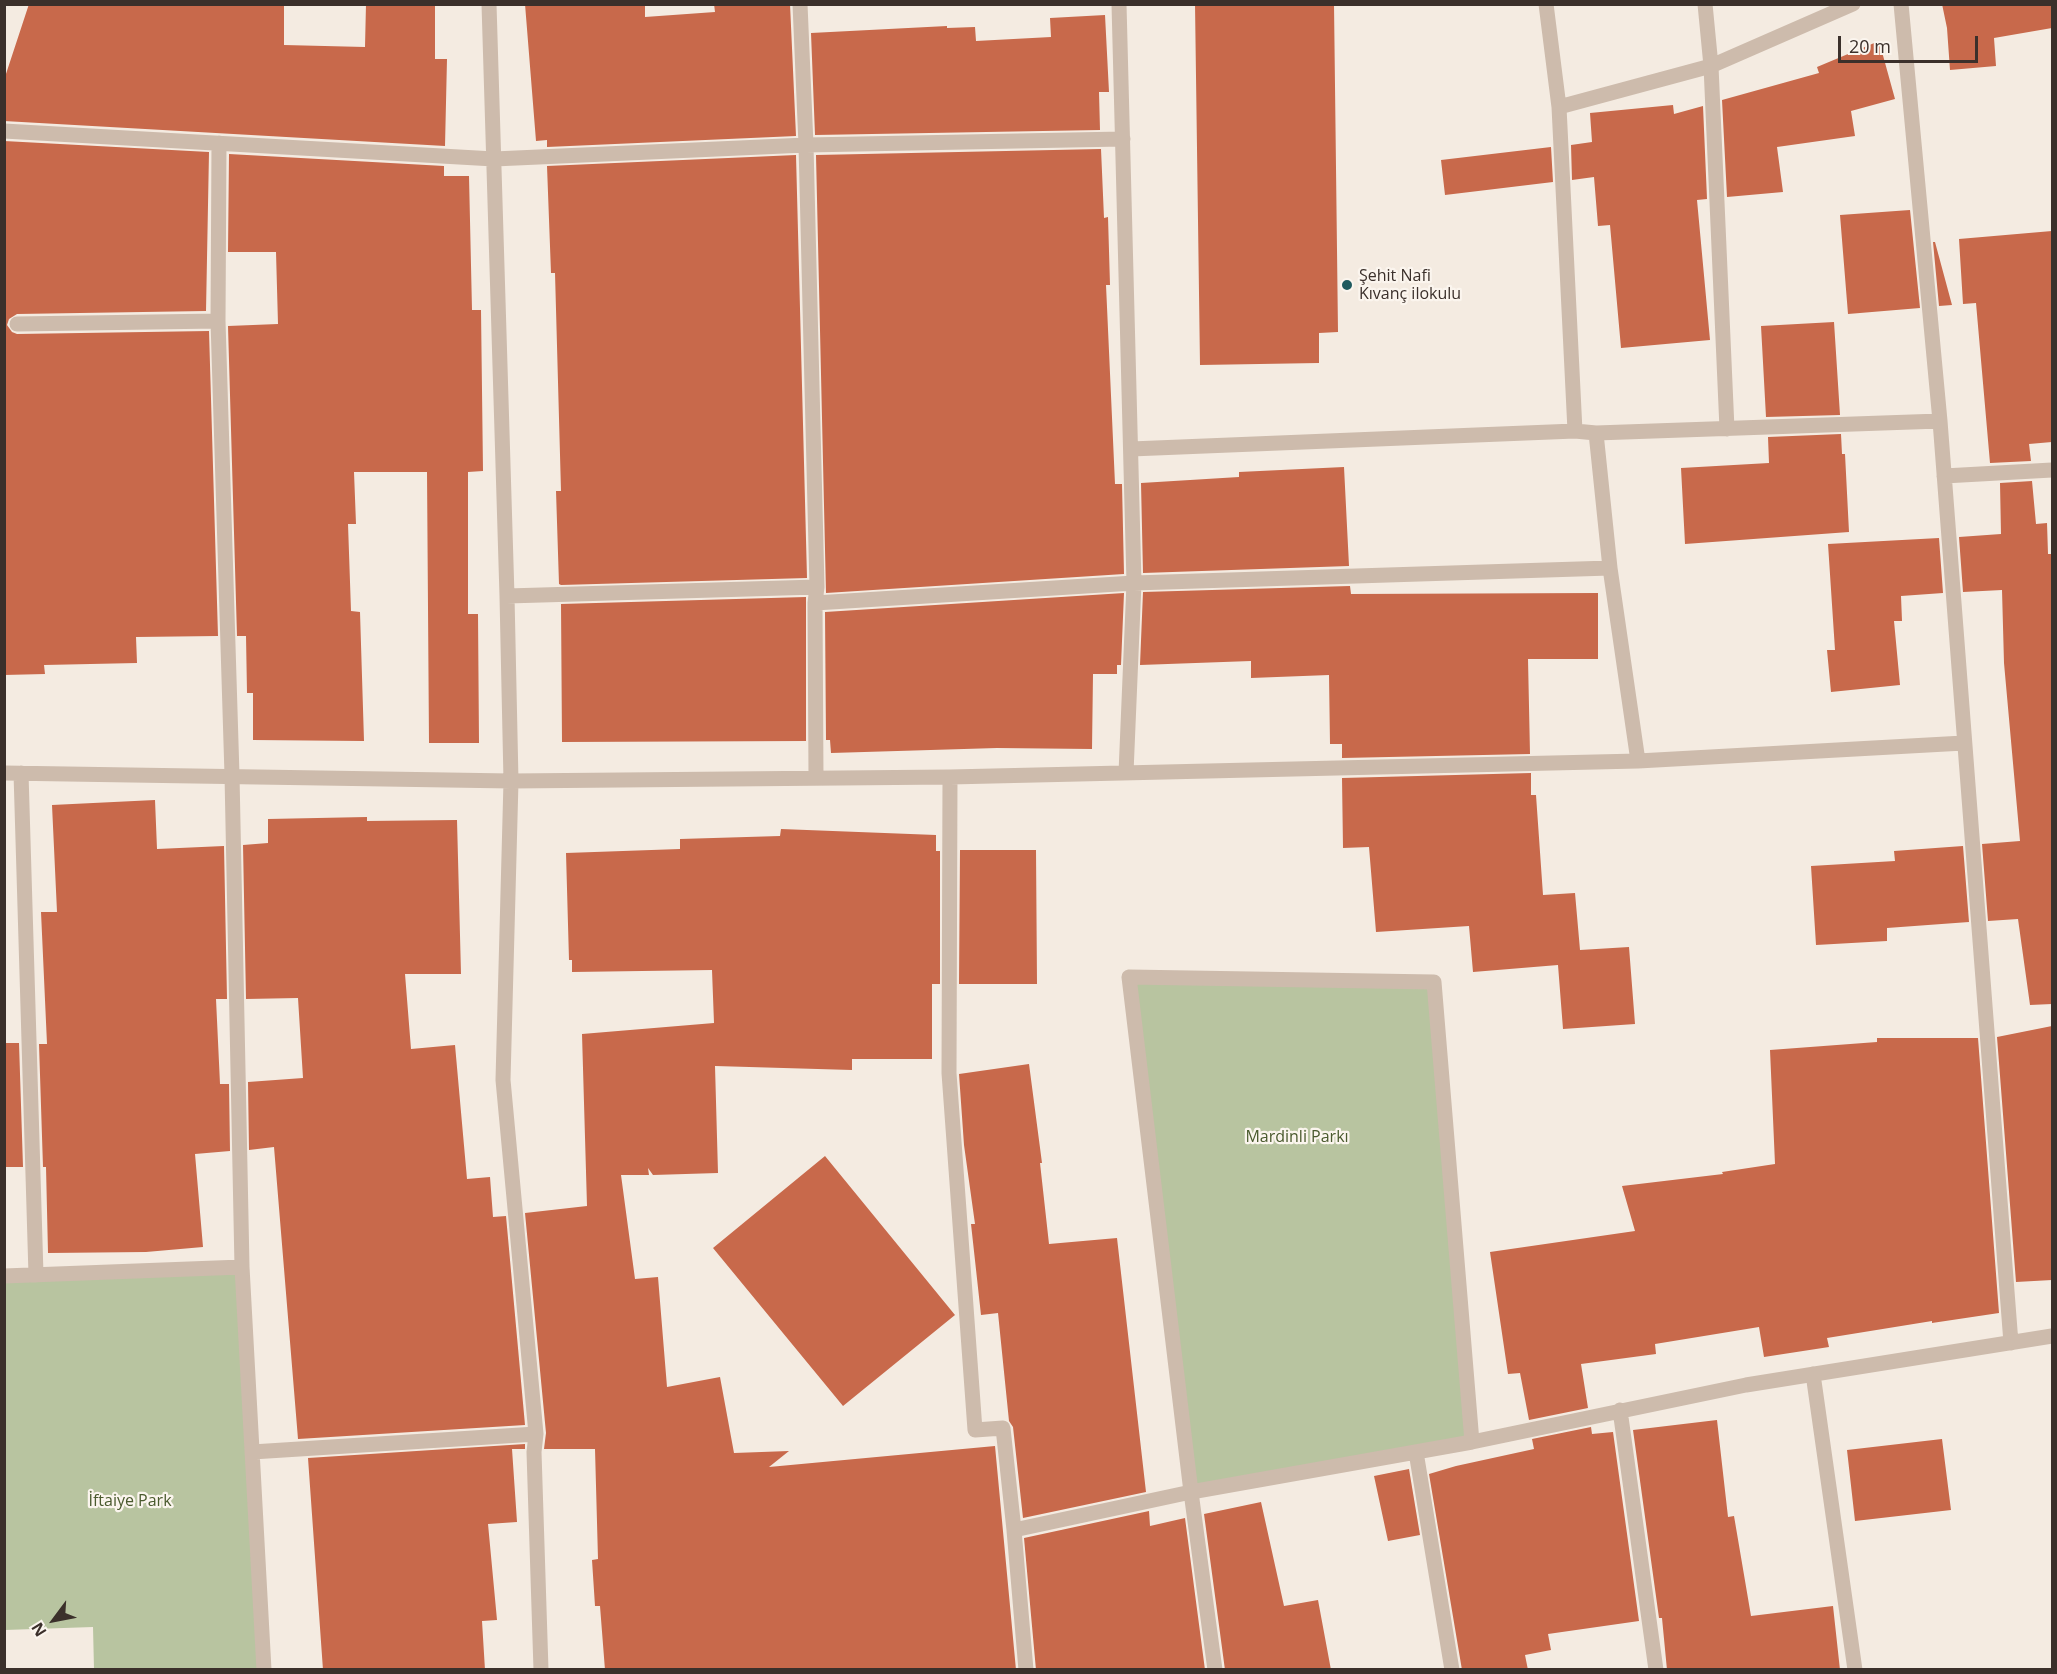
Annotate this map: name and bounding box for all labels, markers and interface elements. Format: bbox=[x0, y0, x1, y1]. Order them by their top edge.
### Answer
scale bar bbox=[1841, 24, 1980, 62]
text: 20 m bbox=[1849, 34, 1891, 58]
place label: Şehit Nafi Kıvanç ilokulu bbox=[1359, 266, 1461, 304]
marker: Şehit Nafi Kıvanç ilokulu bbox=[1340, 278, 1354, 292]
park label: Mardinli Parkı bbox=[1245, 1127, 1349, 1147]
park label: İftaiye Park bbox=[88, 1491, 172, 1511]
north arrow bbox=[24, 1590, 84, 1650]
text: N bbox=[26, 1618, 52, 1641]

